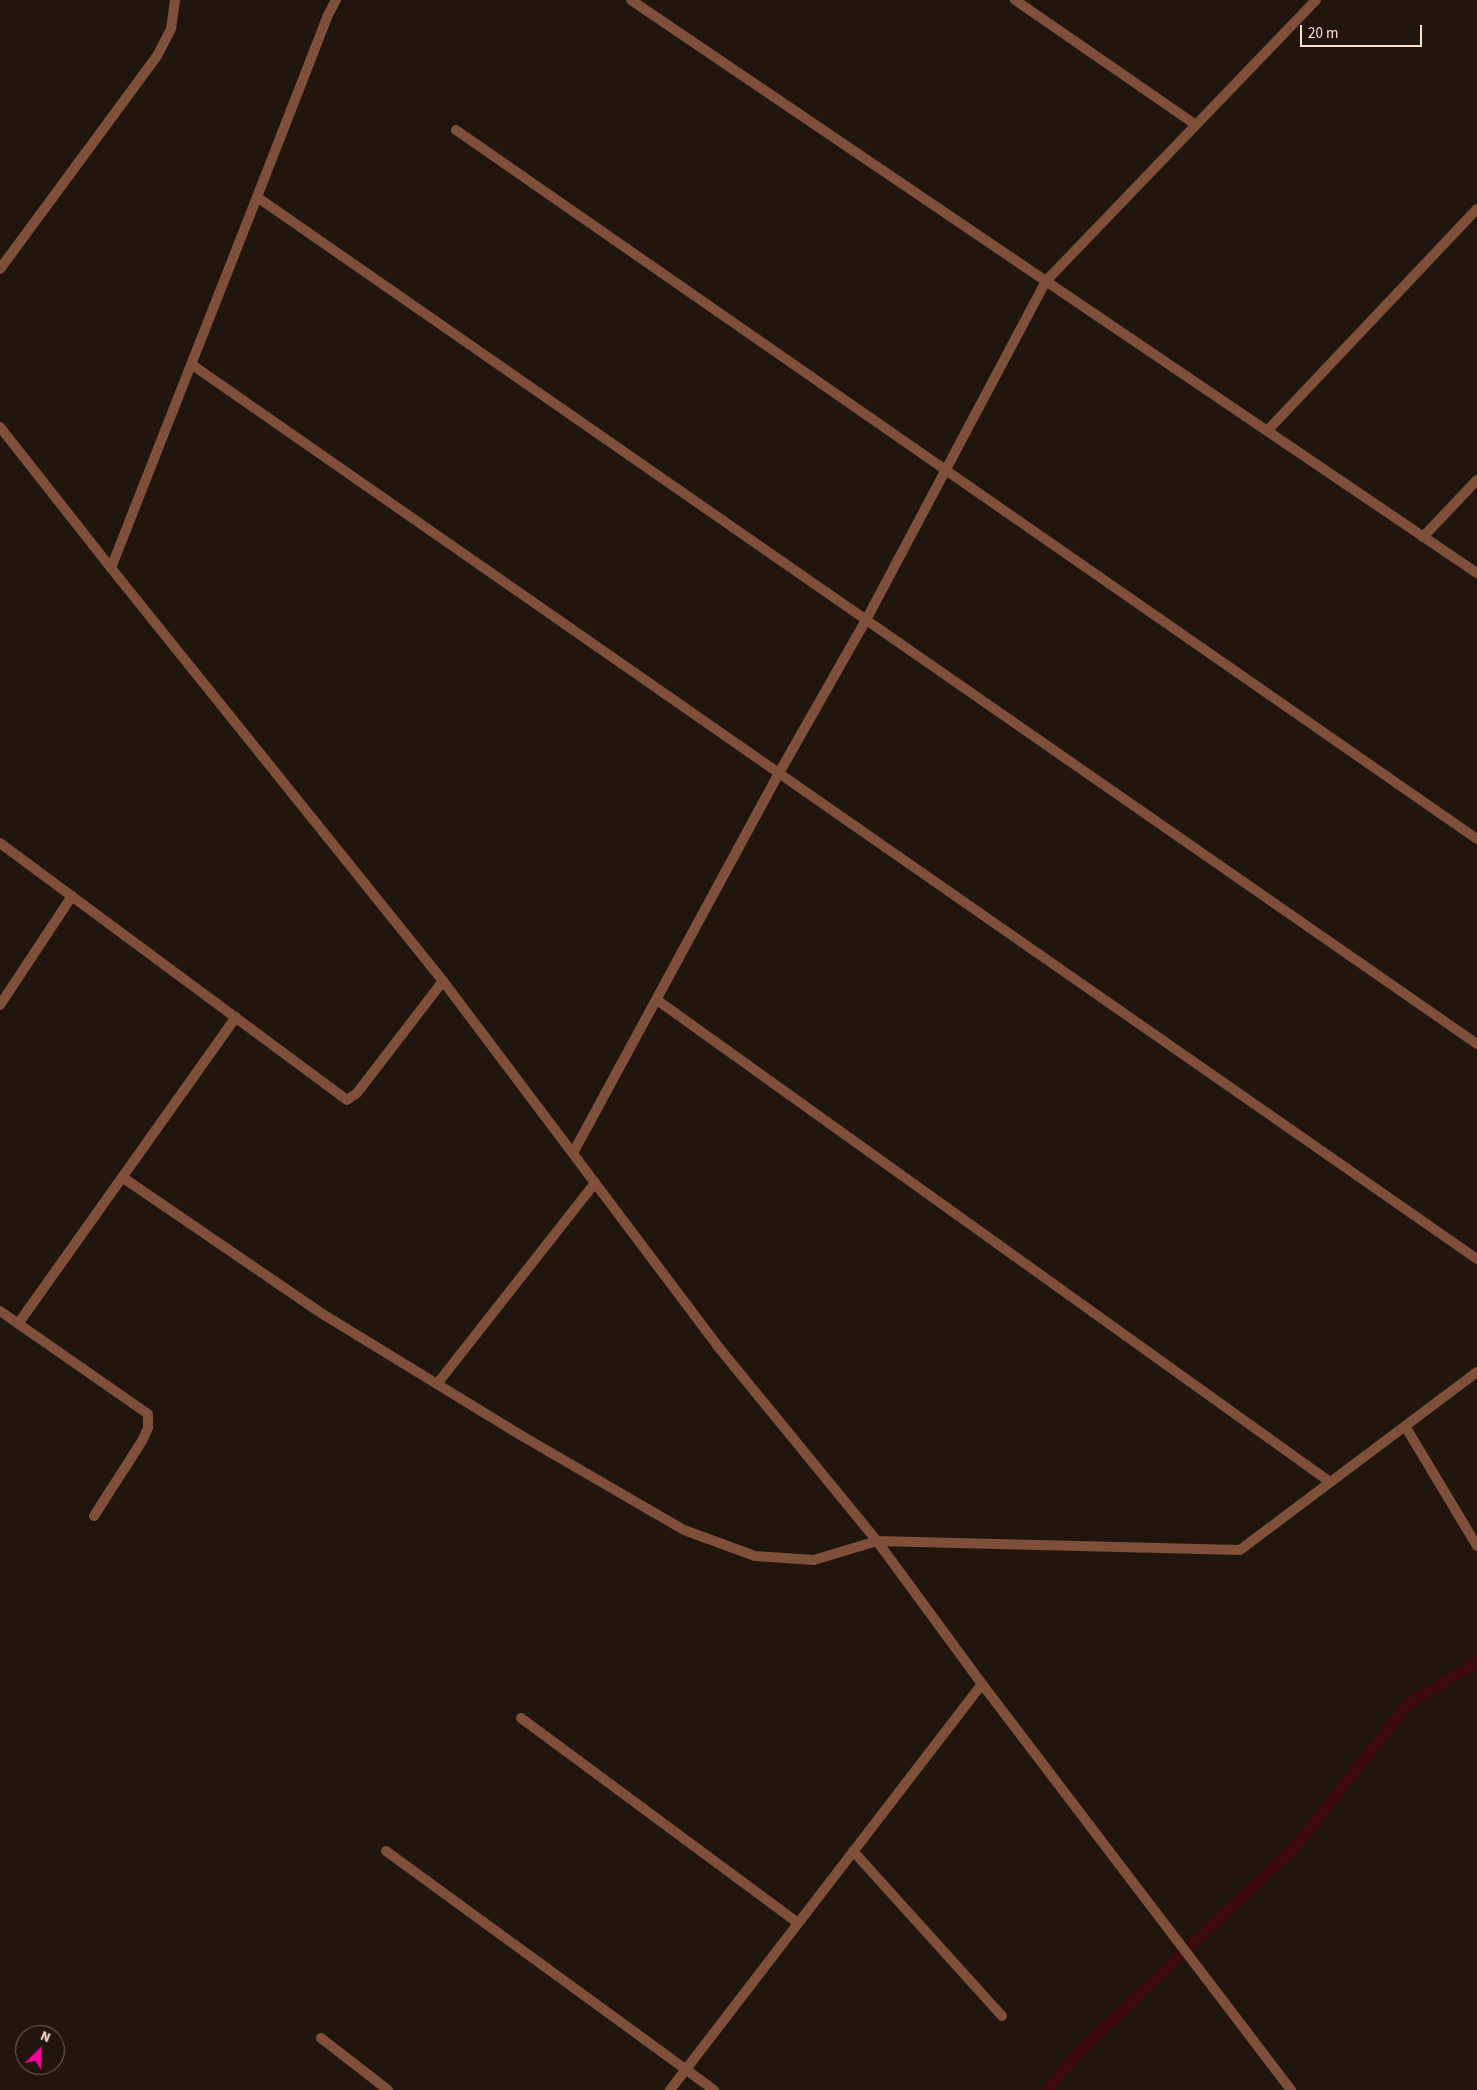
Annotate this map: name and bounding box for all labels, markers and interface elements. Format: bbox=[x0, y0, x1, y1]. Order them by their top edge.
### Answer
scale bar bbox=[1302, 15, 1424, 47]
text: 20 m bbox=[1308, 23, 1338, 44]
north arrow bbox=[15, 2025, 65, 2075]
text: N bbox=[37, 2026, 54, 2048]

